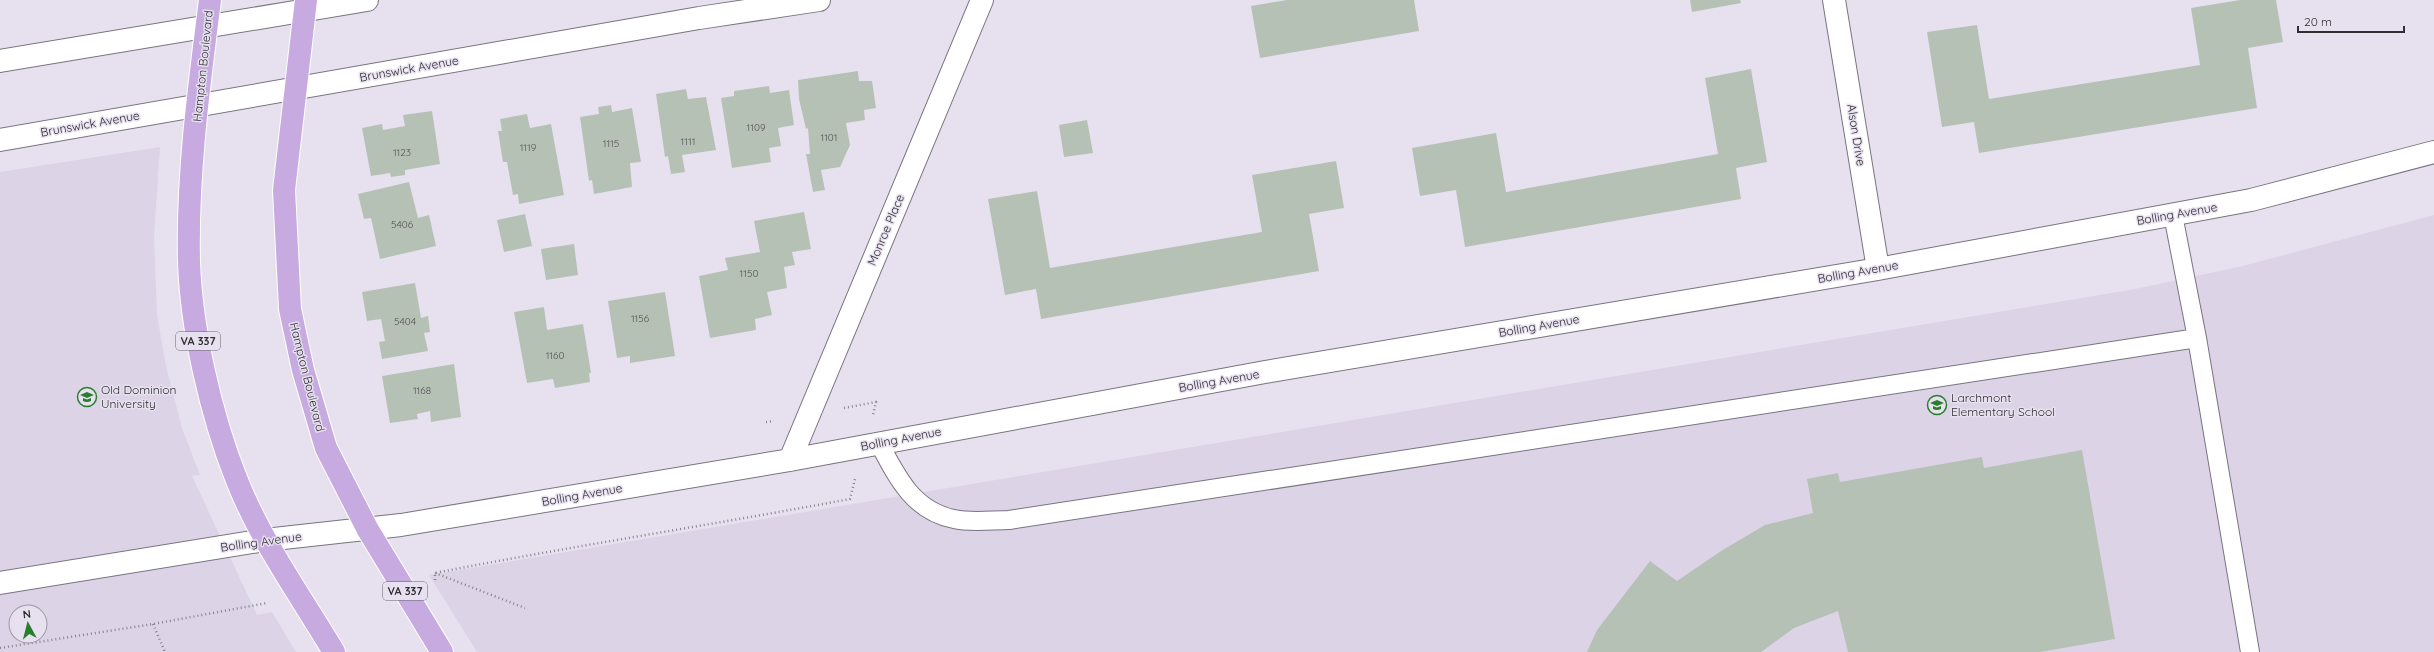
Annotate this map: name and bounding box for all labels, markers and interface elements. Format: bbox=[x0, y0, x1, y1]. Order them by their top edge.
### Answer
scale bar bbox=[2298, 8, 2404, 34]
street label: Hampton Boulevard bbox=[189, 9, 216, 122]
text: 20 m bbox=[2304, 14, 2332, 29]
street label: Brunswick Avenue bbox=[358, 52, 460, 85]
street label: Alson Drive bbox=[1844, 103, 1869, 167]
street label: Brunswick Avenue bbox=[39, 107, 141, 140]
house number: 1109 bbox=[747, 121, 766, 134]
house number: 1101 bbox=[820, 131, 838, 144]
house number: 1111 bbox=[681, 135, 695, 148]
house number: 1115 bbox=[603, 137, 619, 150]
house number: 1119 bbox=[520, 141, 537, 154]
house number: 1123 bbox=[393, 146, 411, 159]
street label: Monroe Place bbox=[864, 192, 907, 268]
street label: Bolling Avenue bbox=[2135, 199, 2219, 228]
house number: 5406 bbox=[391, 218, 414, 231]
street label: Bolling Avenue bbox=[1816, 257, 1900, 286]
house number: 1150 bbox=[740, 267, 758, 280]
street label: Bolling Avenue bbox=[1497, 311, 1581, 340]
house number: 1156 bbox=[631, 312, 650, 325]
house number: 5404 bbox=[394, 315, 416, 328]
street label: Hampton Boulevard bbox=[287, 321, 328, 433]
road number: VA 337 bbox=[176, 332, 220, 350]
house number: 1160 bbox=[546, 349, 564, 362]
street label: Bolling Avenue bbox=[1177, 366, 1261, 395]
place label: Old Dominion University bbox=[101, 382, 177, 411]
house number: 1168 bbox=[413, 384, 431, 397]
school or university icon: Old Dominion University bbox=[76, 386, 98, 408]
place label: Larchmont Elementary School bbox=[1951, 390, 2055, 419]
school or university icon: Larchmont Elementary School bbox=[1926, 394, 1948, 416]
street label: Bolling Avenue bbox=[859, 423, 943, 454]
street label: Bolling Avenue bbox=[540, 480, 624, 509]
street label: Bolling Avenue bbox=[219, 528, 303, 555]
road number: VA 337 bbox=[383, 582, 427, 600]
north arrow bbox=[8, 604, 48, 644]
text: N bbox=[22, 607, 32, 622]

